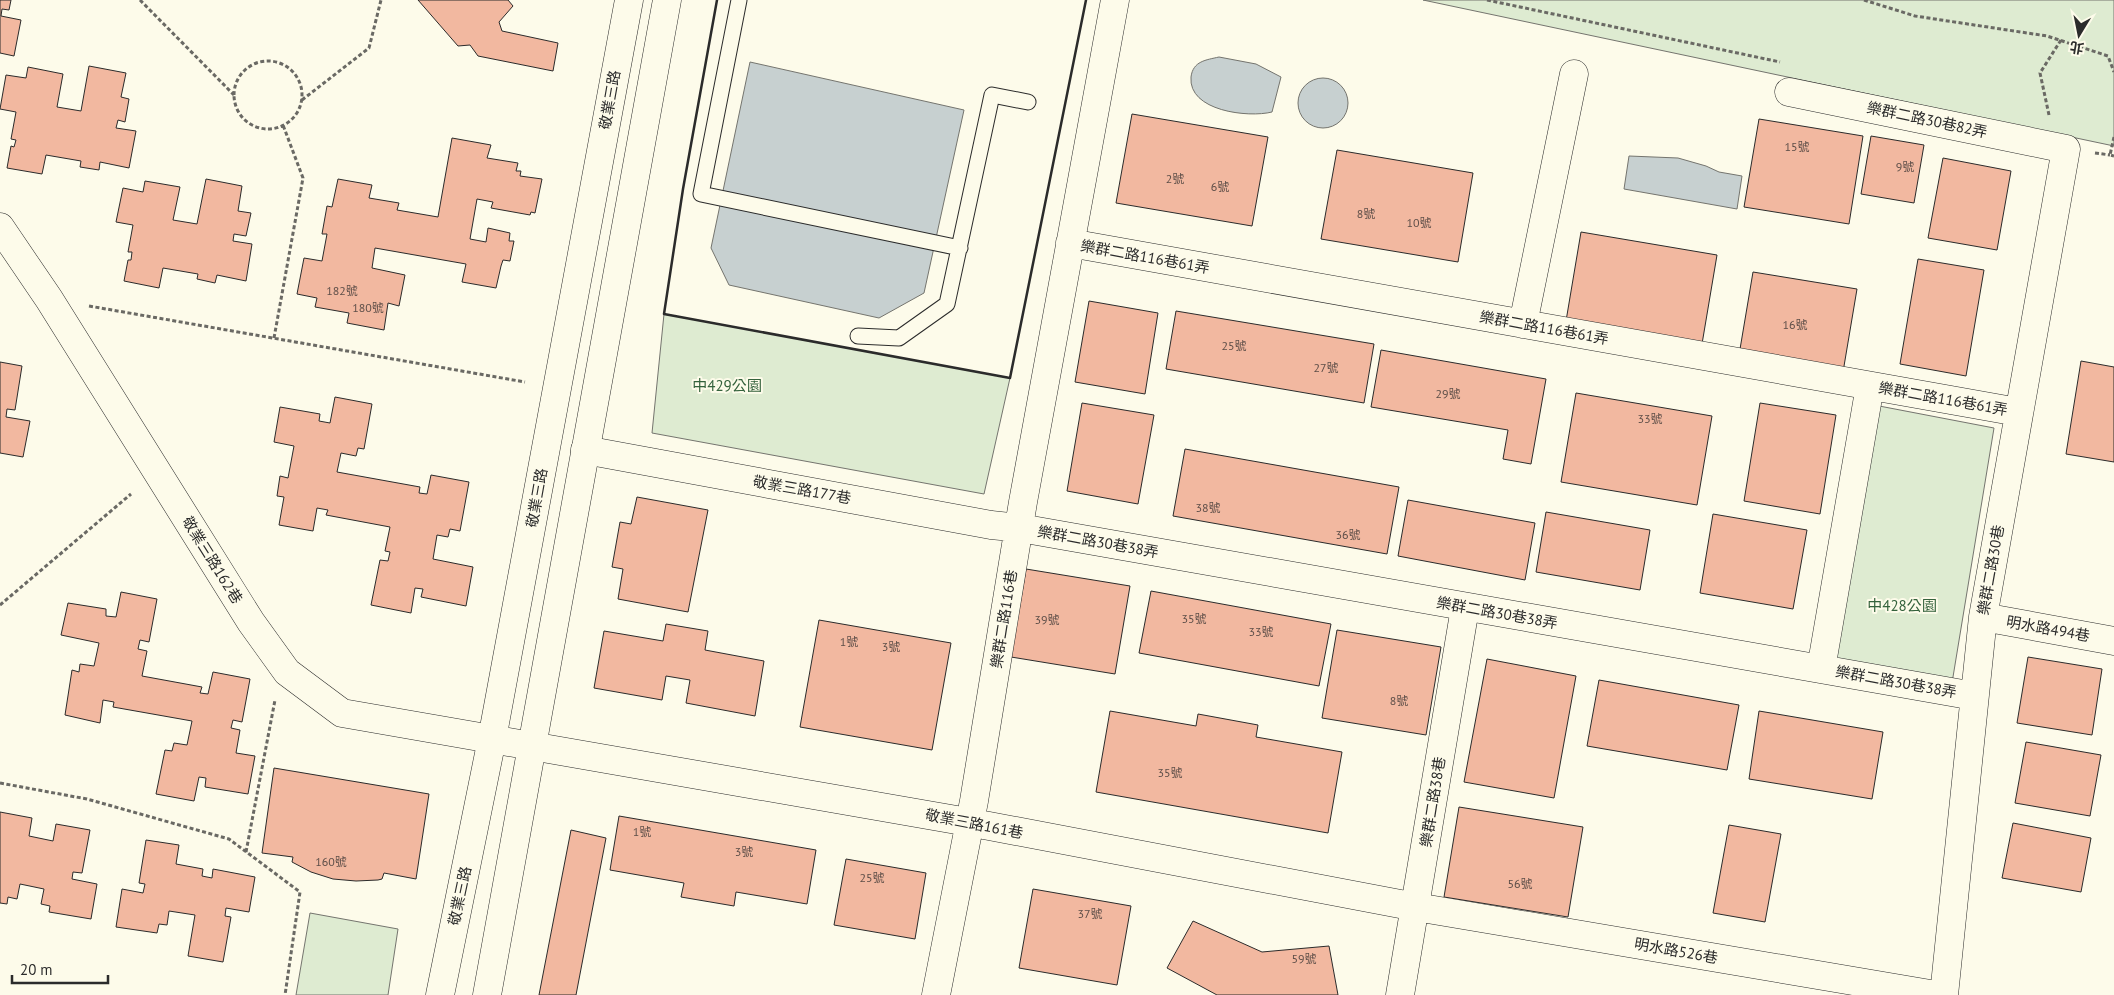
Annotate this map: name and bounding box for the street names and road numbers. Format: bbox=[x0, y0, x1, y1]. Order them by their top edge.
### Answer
street label: 敬業三路 bbox=[595, 69, 624, 131]
street label: 樂群二路30巷82弄 bbox=[1865, 97, 1989, 142]
street label: 樂群二路116巷61弄 bbox=[1079, 236, 1211, 277]
street label: 樂群二路116巷61弄 bbox=[1478, 307, 1610, 348]
street label: 樂群二路116巷61弄 bbox=[1877, 378, 2009, 419]
street label: 敬業三路 bbox=[522, 467, 551, 529]
street label: 敬業三路177巷 bbox=[751, 472, 853, 508]
street label: 敬業三路162巷 bbox=[178, 512, 247, 607]
street label: 樂群二路30巷38弄 bbox=[1036, 521, 1160, 562]
street label: 樂群二路30巷 bbox=[1973, 523, 2008, 617]
street label: 樂群二路116巷 bbox=[986, 568, 1021, 670]
street label: 樂群二路30巷38弄 bbox=[1435, 592, 1559, 633]
street label: 明水路494巷 bbox=[2005, 612, 2091, 645]
street label: 樂群二路30巷38弄 bbox=[1834, 661, 1958, 702]
street label: 樂群二路38巷 bbox=[1416, 755, 1449, 849]
street label: 敬業三路161巷 bbox=[923, 805, 1025, 842]
street label: 敬業三路 bbox=[444, 865, 475, 927]
street label: 明水路526巷 bbox=[1633, 934, 1719, 967]

